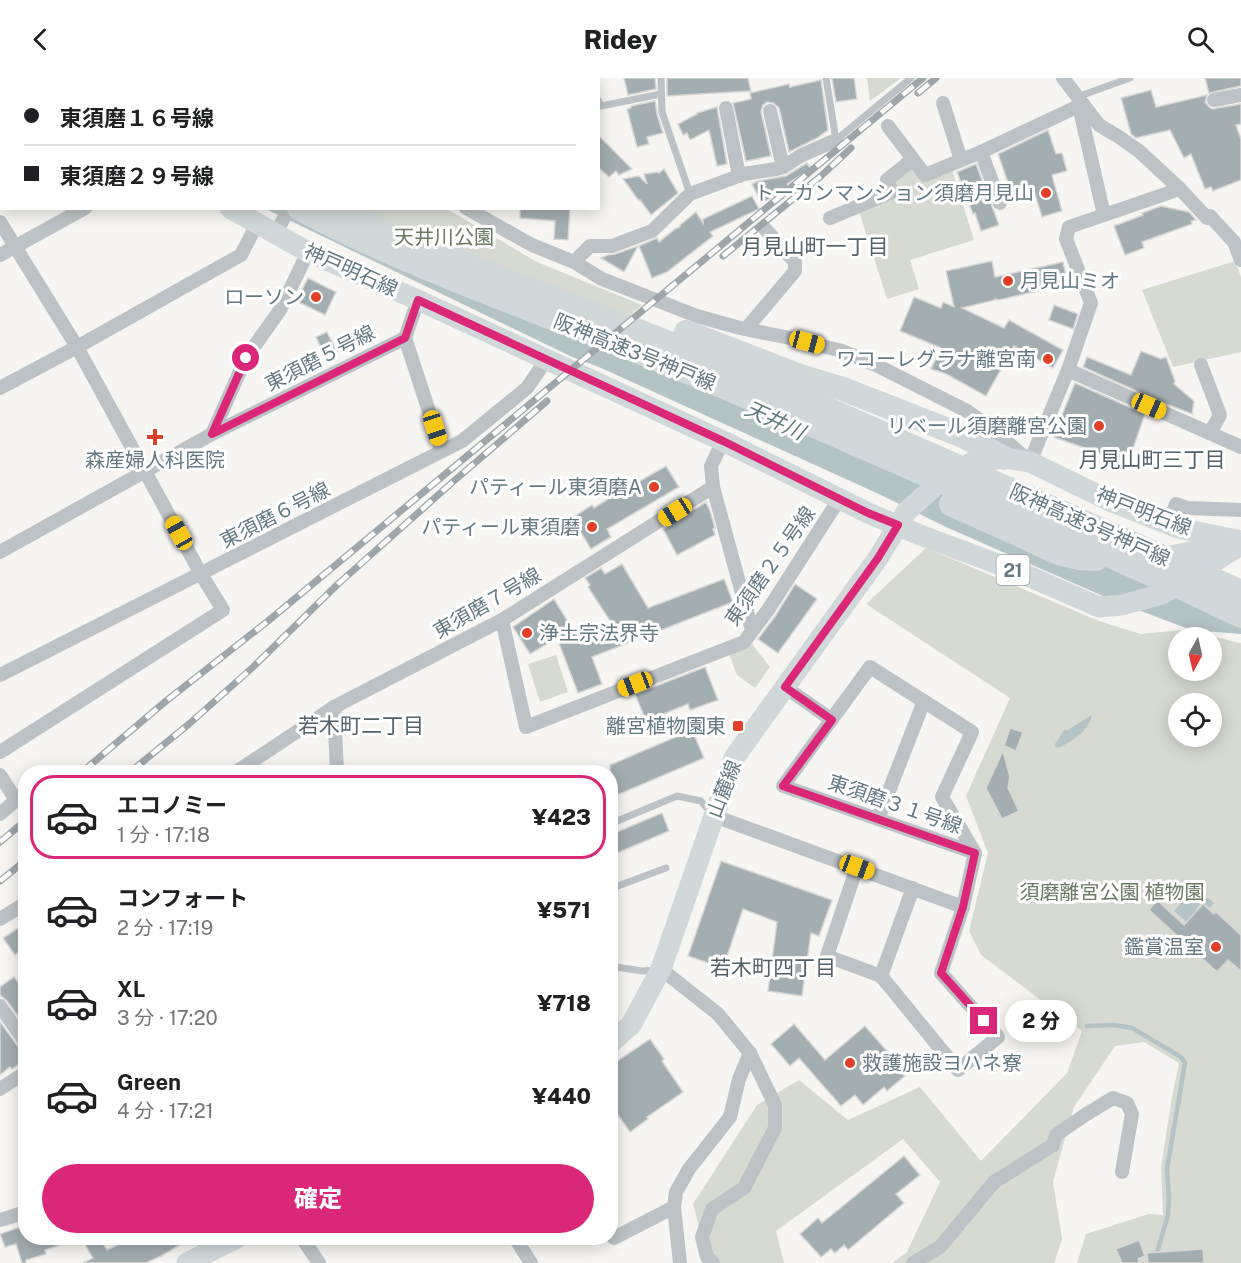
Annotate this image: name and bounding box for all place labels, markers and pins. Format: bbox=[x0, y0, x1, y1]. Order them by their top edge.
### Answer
place label: トーカンマンション須磨月見山 bbox=[754, 181, 1034, 205]
marker: トーカンマンション須磨月見山 bbox=[1039, 186, 1053, 200]
place label: 月見山ミオ bbox=[1020, 269, 1120, 293]
marker: 月見山ミオ bbox=[1001, 274, 1015, 288]
place label: ローソン bbox=[224, 285, 304, 309]
marker: ローソン bbox=[309, 290, 323, 304]
place label: ワコーレグラナ離宮南 bbox=[836, 347, 1036, 371]
marker: ワコーレグラナ離宮南 bbox=[1041, 352, 1055, 366]
place label: リベール須磨離宮公園 bbox=[887, 414, 1087, 438]
marker: リベール須磨離宮公園 bbox=[1092, 419, 1106, 433]
marker: 森産婦人科医院 bbox=[146, 428, 164, 446]
place label: 森産婦人科医院 bbox=[85, 448, 225, 472]
place label: パティール東須磨A bbox=[469, 475, 642, 499]
marker: パティール東須磨A bbox=[647, 480, 661, 494]
place label: パティール東須磨 bbox=[421, 515, 580, 539]
marker: パティール東須磨 bbox=[585, 520, 599, 534]
place label: 浄土宗法界寺 bbox=[539, 621, 659, 645]
marker: 浄土宗法界寺 bbox=[520, 626, 534, 640]
place label: 離宮植物園東 bbox=[606, 714, 726, 738]
marker: 離宮植物園東 bbox=[731, 719, 745, 733]
place label: 鑑賞温室 bbox=[1124, 935, 1204, 959]
marker: 鑑賞温室 bbox=[1209, 940, 1223, 954]
place label: 救護施設ヨハネ寮 bbox=[862, 1051, 1022, 1075]
marker: 救護施設ヨハネ寮 bbox=[843, 1056, 857, 1070]

